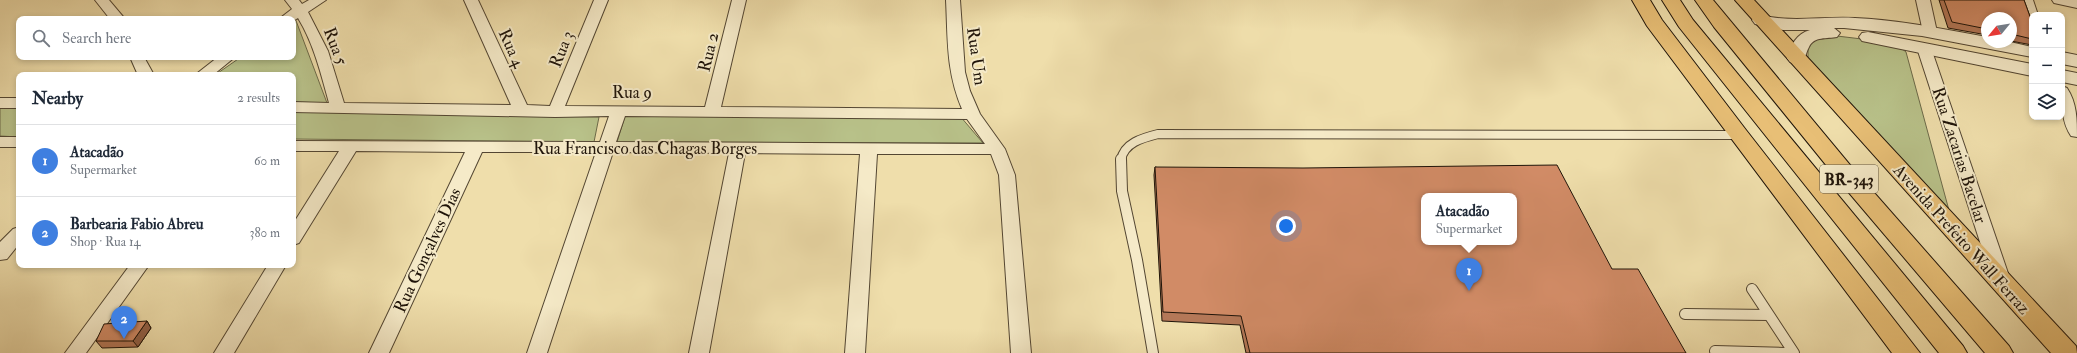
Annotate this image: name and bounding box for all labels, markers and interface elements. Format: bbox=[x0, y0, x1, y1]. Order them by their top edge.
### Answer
north arrow bbox=[1981, 12, 2017, 48]
map controls bbox=[2029, 12, 2065, 120]
button: + bbox=[2029, 12, 2065, 48]
search box bbox=[16, 16, 296, 60]
street label: Rua 5 bbox=[319, 24, 352, 69]
street label: Rua 4 bbox=[494, 25, 530, 72]
street label: Rua Um bbox=[962, 26, 991, 86]
icon: search bbox=[30, 27, 52, 49]
street label: Rua 3 bbox=[545, 28, 578, 71]
text: Search here bbox=[62, 29, 131, 48]
street label: Rua 2 bbox=[693, 30, 724, 74]
button: − bbox=[2029, 48, 2065, 84]
street label: Rua 9 bbox=[612, 82, 652, 103]
street label: Rua Zacarias Bacelar bbox=[1928, 84, 1992, 227]
button: layers bbox=[2029, 84, 2065, 120]
text: Nearby bbox=[32, 88, 83, 109]
text: 2 results bbox=[237, 90, 280, 106]
street label: Rua Francisco das Chagas Borges bbox=[533, 138, 757, 159]
text: Atacadão bbox=[70, 143, 124, 162]
text: 1 bbox=[43, 153, 47, 169]
text: 60 m bbox=[254, 153, 280, 169]
street label: Avenida Prefeito Wall Ferraz bbox=[1888, 159, 2034, 319]
text: Supermarket bbox=[70, 162, 137, 178]
road number: BR-343 bbox=[1820, 165, 1878, 193]
street label: Rua Gonçalves Dias bbox=[389, 184, 466, 316]
popup bbox=[1421, 193, 1517, 245]
text: Atacadão bbox=[1436, 202, 1489, 221]
text: Barbearia Fabio Abreu bbox=[70, 215, 203, 234]
your location bbox=[1276, 216, 1296, 236]
text: Supermarket bbox=[1436, 221, 1502, 237]
text: 2 bbox=[42, 225, 48, 241]
text: 380 m bbox=[249, 225, 280, 241]
text: Shop · Rua 14 bbox=[70, 234, 141, 250]
pin: 1 bbox=[1456, 258, 1482, 291]
pin: 2 bbox=[111, 306, 137, 339]

